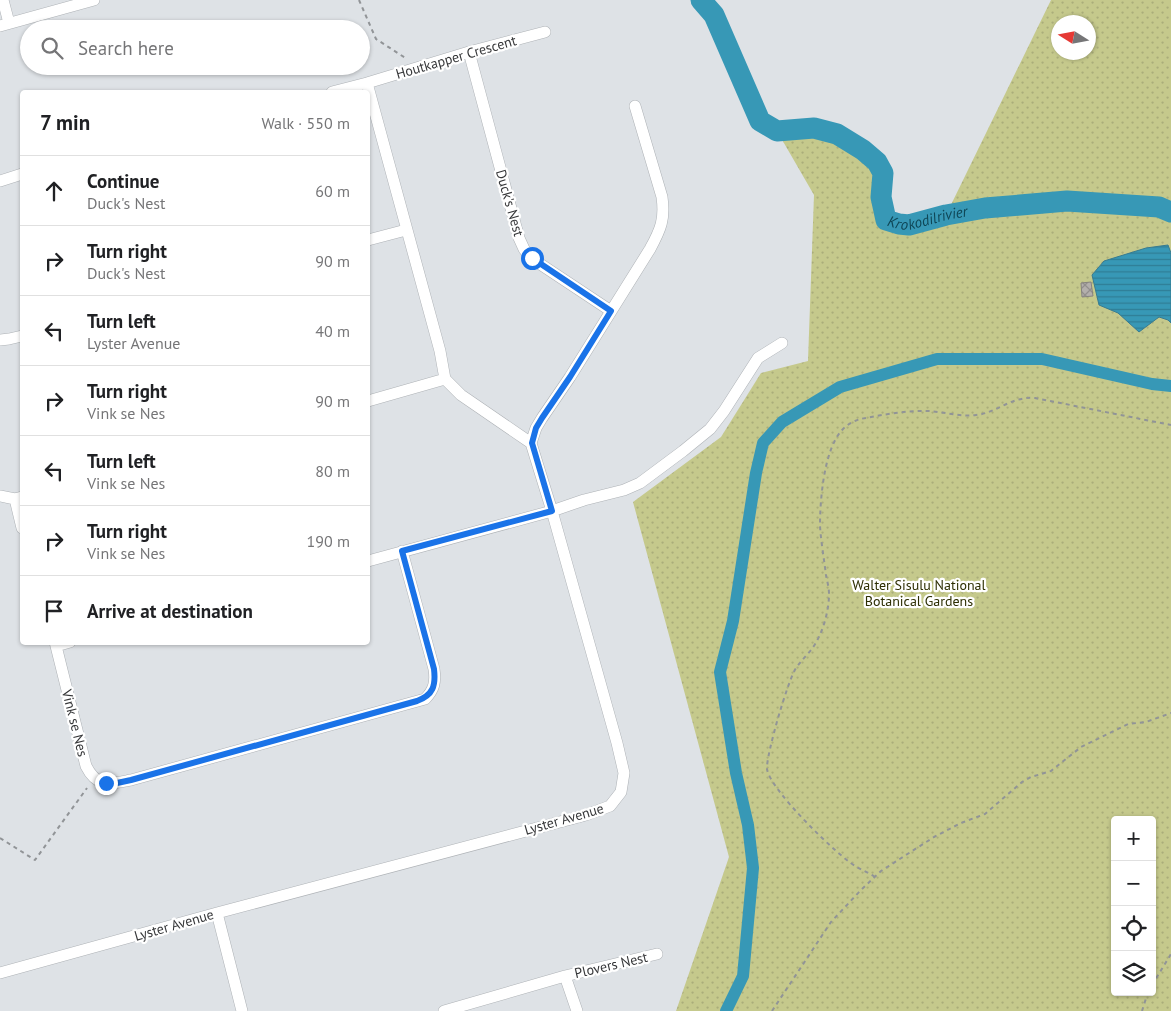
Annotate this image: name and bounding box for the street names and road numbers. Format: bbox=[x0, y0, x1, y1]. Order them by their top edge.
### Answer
street label: Houtkapper Crescent bbox=[394, 31, 519, 83]
street label: Duck's Nest bbox=[492, 167, 528, 239]
street label: Vink se Nes bbox=[58, 687, 92, 759]
street label: Lyster Avenue bbox=[522, 799, 606, 839]
street label: Lyster Avenue bbox=[132, 905, 216, 945]
street label: Plovers Nest bbox=[573, 948, 650, 982]

